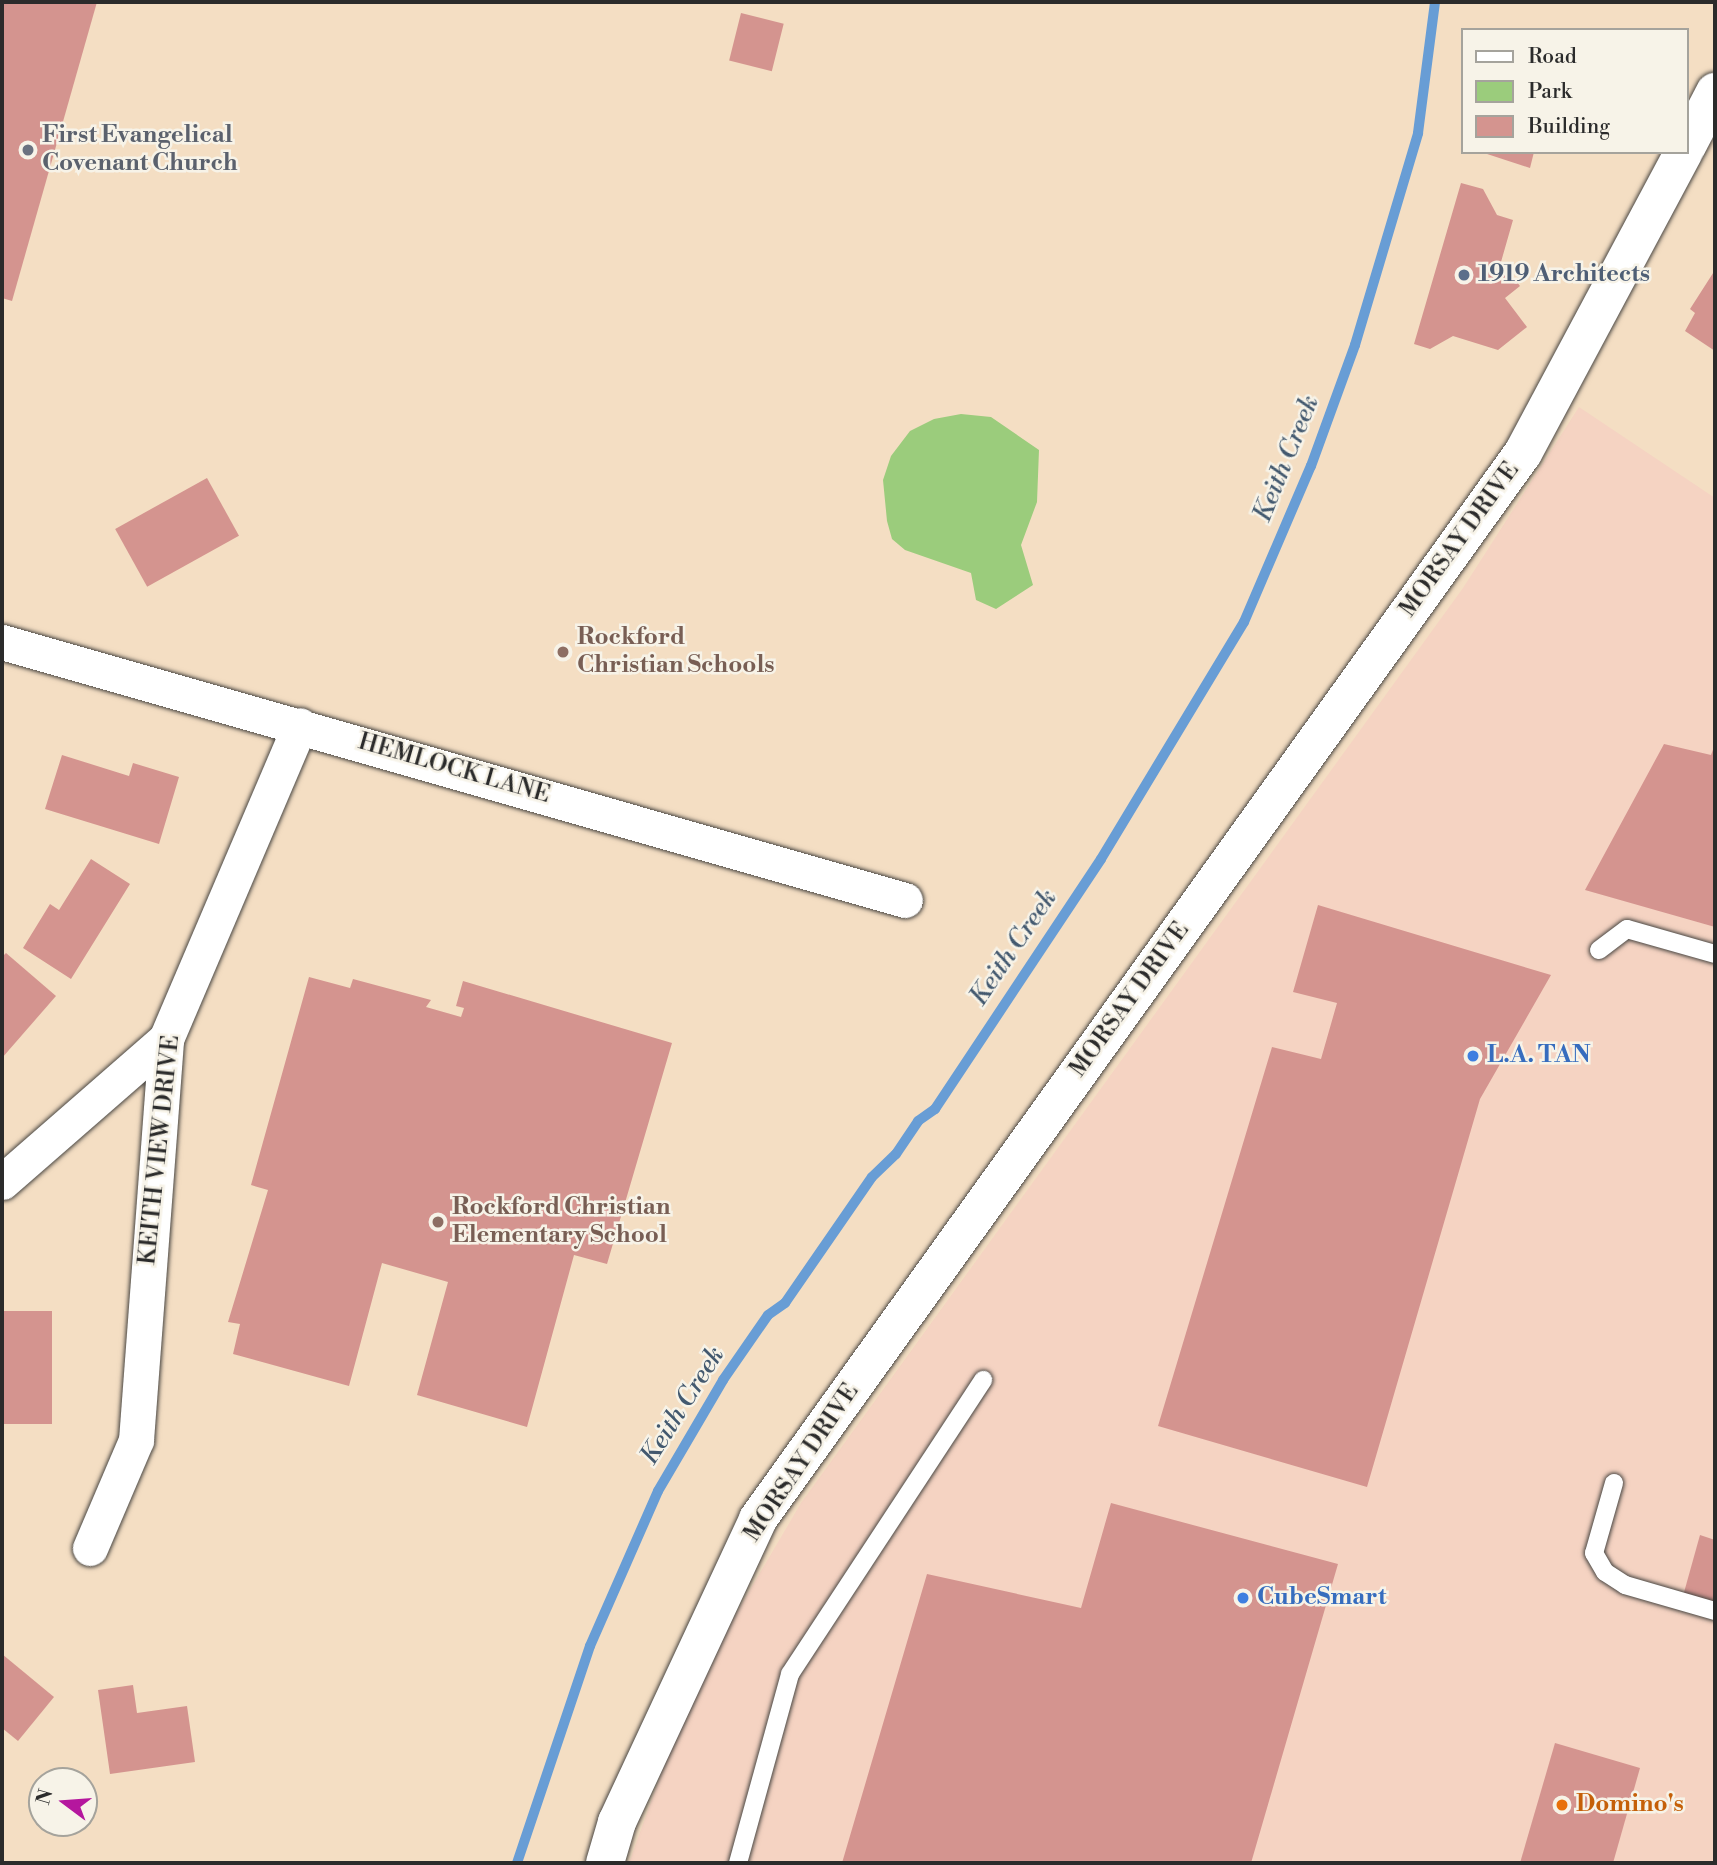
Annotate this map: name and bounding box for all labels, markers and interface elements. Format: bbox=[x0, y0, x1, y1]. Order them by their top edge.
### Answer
legend bbox=[1462, 28, 1689, 154]
text: Road bbox=[1528, 44, 1577, 70]
text: Park bbox=[1528, 79, 1572, 105]
text: Building bbox=[1528, 114, 1610, 140]
place label: First Evangelical Covenant Church bbox=[42, 122, 238, 178]
marker: First Evangelical Covenant Church bbox=[20, 142, 36, 158]
place label: 1919 Architects bbox=[1478, 261, 1650, 289]
marker: 1919 Architects bbox=[1456, 267, 1472, 283]
water label: Keith Creek bbox=[1248, 391, 1326, 527]
street label: MORSAY DRIVE bbox=[1394, 457, 1526, 623]
place label: Rockford Christian Schools bbox=[577, 624, 775, 680]
marker: Rockford Christian Schools bbox=[555, 644, 571, 660]
street label: HEMLOCK LANE bbox=[355, 728, 553, 810]
water label: Keith Creek bbox=[964, 884, 1064, 1012]
street label: MORSAY DRIVE bbox=[1064, 917, 1196, 1083]
street label: KEITH VIEW DRIVE bbox=[134, 1034, 186, 1266]
place label: L.A. TAN bbox=[1487, 1042, 1591, 1070]
marker: L.A. TAN bbox=[1465, 1048, 1481, 1064]
place label: Rockford Christian Elementary School bbox=[452, 1194, 671, 1250]
marker: Rockford Christian Elementary School bbox=[430, 1214, 446, 1230]
water label: Keith Creek bbox=[634, 1341, 732, 1471]
street label: MORSAY DRIVE bbox=[738, 1378, 866, 1548]
place label: CubeSmart bbox=[1257, 1584, 1386, 1612]
marker: CubeSmart bbox=[1235, 1590, 1251, 1606]
north arrow bbox=[28, 1767, 98, 1837]
text: N bbox=[31, 1786, 58, 1807]
place label: Domino's bbox=[1576, 1791, 1684, 1819]
marker: Domino's bbox=[1554, 1797, 1570, 1813]

